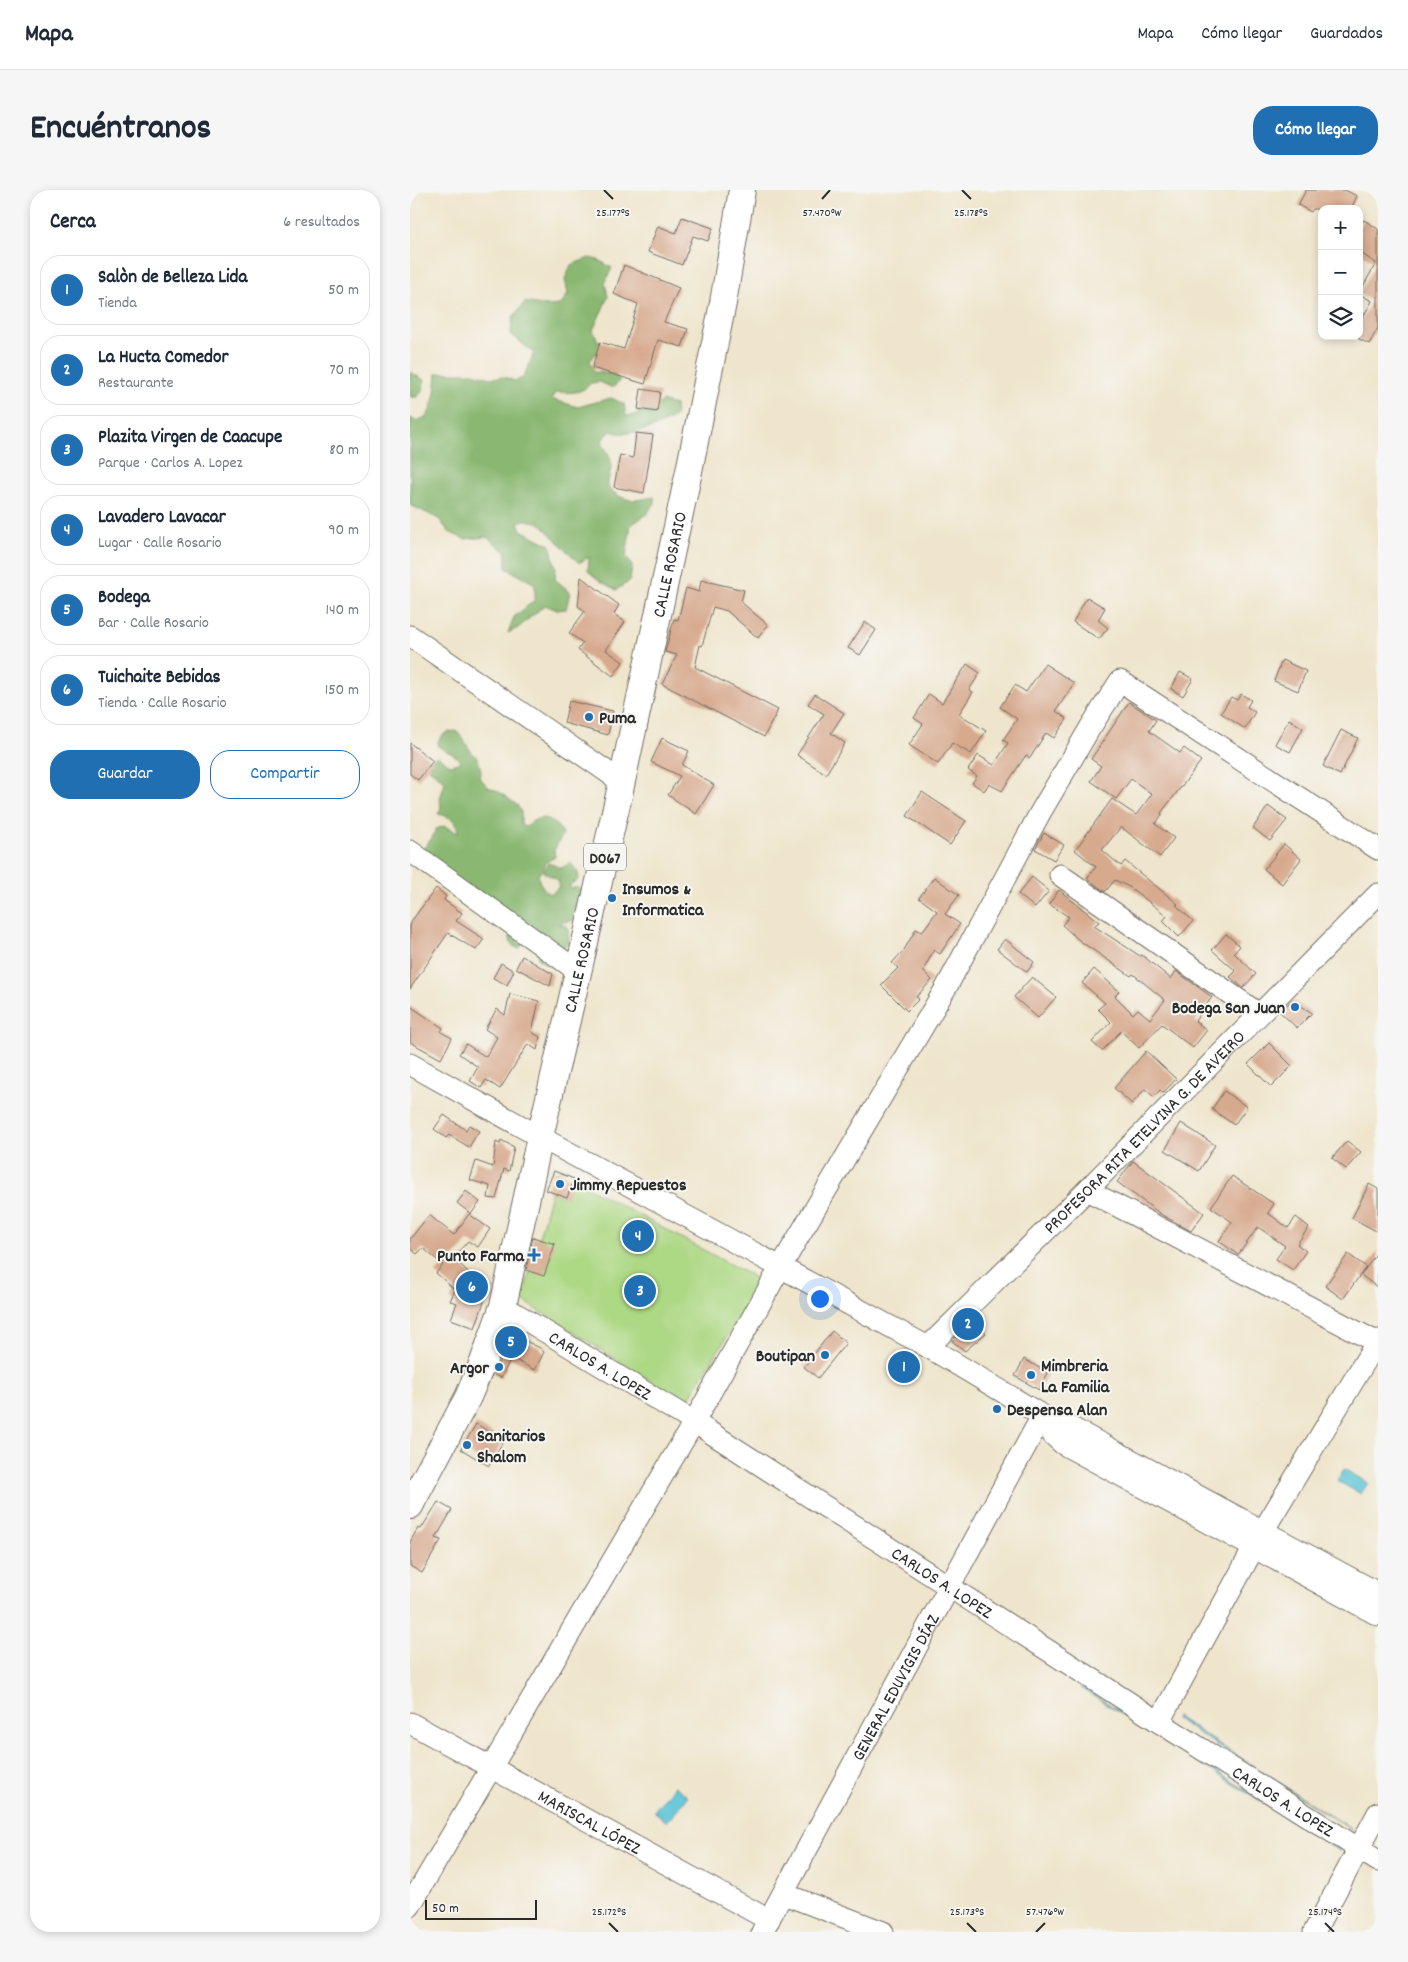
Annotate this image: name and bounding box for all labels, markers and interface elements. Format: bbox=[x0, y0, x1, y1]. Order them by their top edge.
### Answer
text: Mapa bbox=[25, 18, 73, 52]
text: Mapa bbox=[1137, 22, 1173, 47]
text: Cómo llegar bbox=[1201, 22, 1282, 47]
text: Guardados bbox=[1310, 22, 1383, 47]
text: Encuéntranos bbox=[30, 105, 211, 155]
button: Cómo llegar bbox=[1253, 106, 1378, 155]
text: 25.177°S bbox=[596, 205, 630, 222]
text: 57.470°W bbox=[802, 205, 842, 222]
text: 25.178°S bbox=[954, 205, 988, 222]
map controls bbox=[1318, 205, 1363, 340]
button: + bbox=[1318, 205, 1363, 250]
text: Cerca bbox=[50, 208, 96, 238]
text: 6 resultados bbox=[283, 211, 360, 234]
button: − bbox=[1318, 250, 1363, 295]
text: Salòn de Belleza Lida bbox=[98, 265, 247, 292]
text: 1 bbox=[65, 279, 69, 302]
text: 50 m bbox=[328, 279, 359, 302]
text: Tienda bbox=[98, 292, 137, 315]
button: layers bbox=[1318, 295, 1363, 340]
text: La Hucta Comedor bbox=[98, 345, 229, 372]
text: 2 bbox=[64, 359, 71, 382]
text: 70 m bbox=[329, 359, 359, 382]
text: Restaurante bbox=[98, 372, 174, 395]
text: Plazita Virgen de Caacupe bbox=[98, 425, 282, 452]
text: 3 bbox=[63, 439, 71, 462]
text: 80 m bbox=[329, 439, 359, 462]
text: Parque · Carlos A. Lopez bbox=[98, 452, 243, 475]
text: Lavadero Lavacar bbox=[98, 505, 226, 532]
street label: CALLE ROSARIO bbox=[648, 510, 695, 620]
text: 4 bbox=[64, 519, 70, 542]
text: 90 m bbox=[328, 519, 359, 542]
text: Lugar · Calle Rosario bbox=[98, 532, 222, 555]
text: Bodega bbox=[98, 585, 150, 612]
text: 5 bbox=[63, 599, 71, 622]
text: 140 m bbox=[325, 599, 359, 622]
text: Bar · Calle Rosario bbox=[98, 612, 209, 635]
text: Tuichaite Bebidas bbox=[98, 665, 221, 692]
text: 6 bbox=[63, 679, 71, 702]
text: 150 m bbox=[325, 679, 359, 702]
text: Tienda · Calle Rosario bbox=[98, 692, 227, 715]
place label: Puma bbox=[599, 707, 636, 732]
marker: Puma bbox=[583, 711, 595, 723]
button: Guardar bbox=[50, 750, 200, 799]
button: Compartir bbox=[210, 750, 360, 799]
road number: D067 bbox=[584, 844, 626, 870]
place label: Insumos & Informatica bbox=[622, 878, 704, 924]
marker: Insumos & Informatica bbox=[606, 892, 618, 904]
street label: CALLE ROSARIO bbox=[559, 905, 608, 1015]
place label: Bodega San Juan bbox=[1172, 997, 1285, 1022]
marker: Bodega San Juan bbox=[1289, 1001, 1301, 1013]
street label: PROFESORA RITA ETELVINA G. DE AVEIRO bbox=[1039, 1026, 1252, 1241]
place label: Jimmy Repuestos bbox=[570, 1174, 687, 1199]
marker: Jimmy Repuestos bbox=[554, 1178, 566, 1190]
pin: 4 bbox=[622, 1217, 654, 1255]
place label: Punto Farma bbox=[437, 1245, 525, 1270]
marker: Punto Farma bbox=[528, 1249, 540, 1261]
pin: 6 bbox=[456, 1268, 488, 1306]
pin: 3 bbox=[624, 1272, 656, 1310]
your location bbox=[807, 1286, 833, 1312]
pin: 2 bbox=[952, 1305, 984, 1343]
pin: 5 bbox=[495, 1323, 527, 1361]
street label: CARLOS A. LOPEZ bbox=[543, 1326, 655, 1408]
place label: Boutipan bbox=[756, 1345, 815, 1370]
pin: 1 bbox=[888, 1348, 920, 1386]
marker: Boutipan bbox=[819, 1349, 831, 1361]
place label: Mimbreria La Familia bbox=[1041, 1355, 1110, 1401]
place label: Argor bbox=[450, 1357, 489, 1382]
marker: Argor bbox=[493, 1361, 505, 1373]
marker: Mimbreria La Familia bbox=[1025, 1369, 1037, 1381]
place label: Despensa Alan bbox=[1007, 1399, 1107, 1424]
marker: Despensa Alan bbox=[991, 1403, 1003, 1415]
place label: Sanitarios Shalom bbox=[477, 1425, 546, 1471]
marker: Sanitarios Shalom bbox=[461, 1439, 473, 1451]
street label: CARLOS A. LOPEZ bbox=[885, 1542, 997, 1626]
street label: GENERAL EDUVIGIS DÍAZ bbox=[847, 1610, 947, 1766]
street label: CARLOS A. LOPEZ bbox=[1226, 1761, 1338, 1845]
street label: MARISCAL LÓPEZ bbox=[532, 1785, 645, 1862]
scale bar bbox=[425, 1897, 538, 1920]
text: 50 m bbox=[432, 1899, 459, 1919]
text: 25.172°S bbox=[592, 1904, 626, 1921]
text: 25.173°S bbox=[950, 1904, 984, 1921]
text: 57.476°W bbox=[1026, 1904, 1064, 1921]
text: 25.174°S bbox=[1308, 1904, 1342, 1921]

